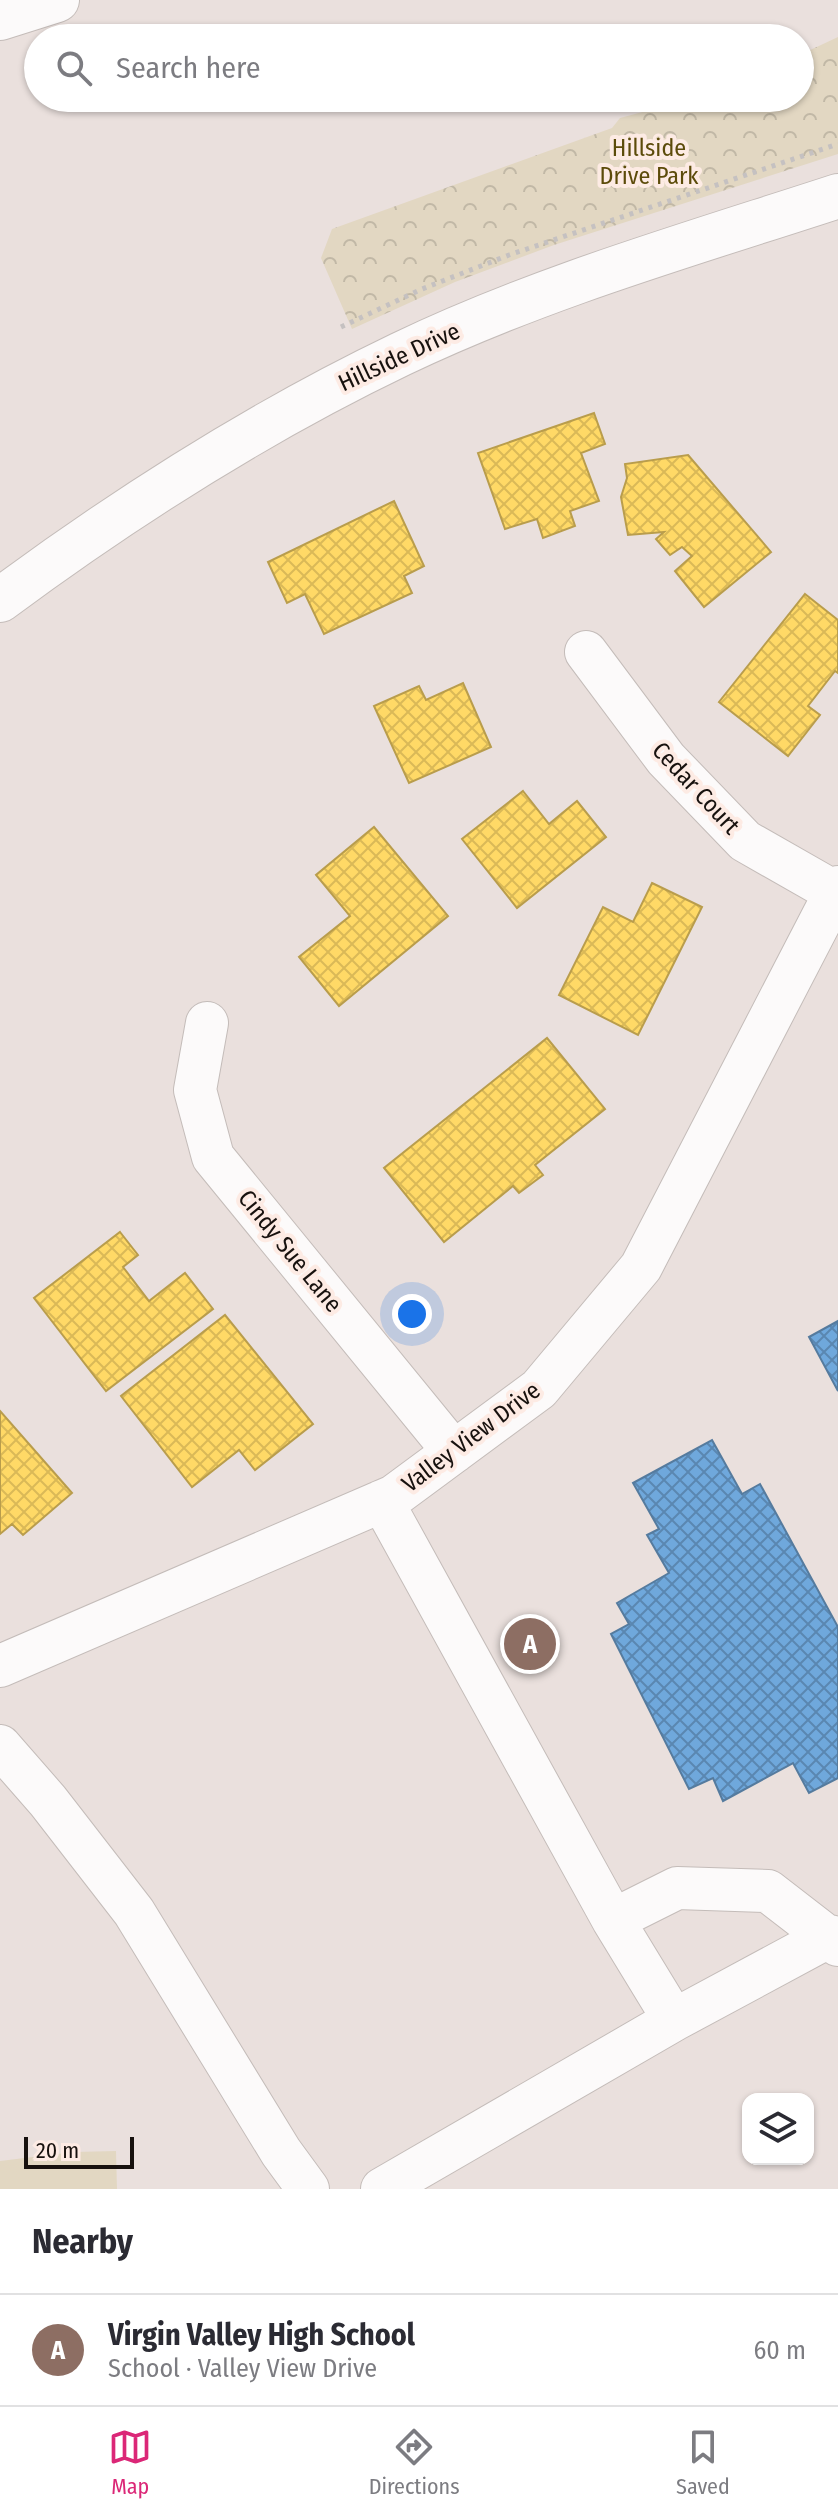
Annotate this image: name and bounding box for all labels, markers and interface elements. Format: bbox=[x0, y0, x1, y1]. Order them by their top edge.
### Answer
search box bbox=[24, 24, 814, 112]
icon: search bbox=[52, 46, 96, 90]
text: Search here bbox=[116, 50, 261, 86]
park label: Hillside Drive Park bbox=[599, 134, 699, 190]
street label: Hillside Drive bbox=[334, 317, 464, 397]
street label: Cedar Court bbox=[646, 736, 746, 840]
street label: Cindy Sue Lane bbox=[232, 1184, 348, 1318]
your location bbox=[392, 1294, 432, 1334]
street label: Valley View Drive bbox=[396, 1376, 546, 1498]
pin: A bbox=[504, 1614, 556, 1674]
map controls bbox=[742, 2093, 814, 2165]
button: layers bbox=[742, 2093, 814, 2165]
scale bar bbox=[24, 2133, 134, 2169]
text: 20 m bbox=[36, 2137, 79, 2164]
text: Nearby bbox=[32, 2221, 133, 2262]
text: Virgin Valley High School bbox=[108, 2317, 415, 2353]
text: A bbox=[51, 2335, 65, 2366]
text: 60 m bbox=[753, 2335, 806, 2366]
text: School · Valley View Drive bbox=[108, 2353, 377, 2384]
tab: Map bbox=[108, 2425, 152, 2500]
tab: Directions bbox=[369, 2425, 460, 2500]
tab: Saved bbox=[676, 2425, 730, 2500]

